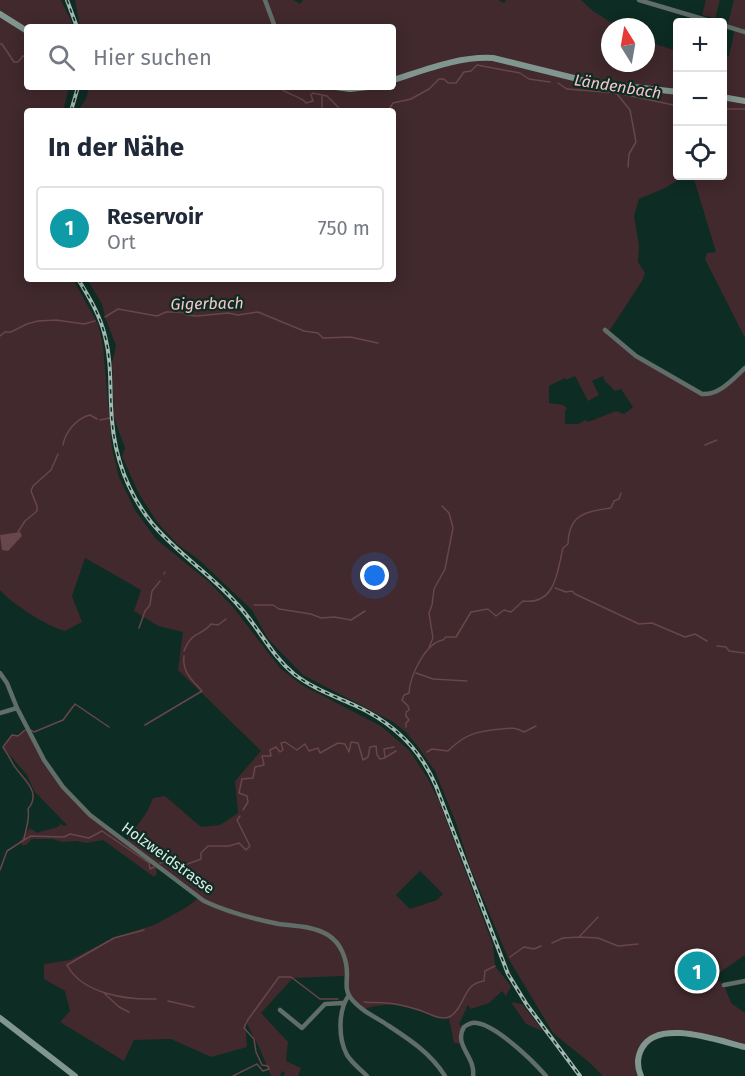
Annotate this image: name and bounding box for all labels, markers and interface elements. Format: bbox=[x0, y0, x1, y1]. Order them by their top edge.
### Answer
north arrow bbox=[601, 18, 655, 72]
map controls bbox=[673, 18, 727, 180]
button: + bbox=[673, 18, 727, 72]
search box bbox=[24, 24, 396, 90]
icon: search bbox=[45, 41, 78, 74]
text: Hier suchen bbox=[93, 44, 212, 71]
water label: Ländenbach bbox=[573, 70, 663, 103]
button: − bbox=[673, 72, 727, 126]
button: locate bbox=[673, 126, 727, 180]
text: In der Nähe bbox=[48, 132, 184, 163]
text: Reservoir bbox=[107, 203, 203, 230]
text: 1 bbox=[65, 216, 74, 240]
text: 750 m bbox=[318, 216, 370, 240]
text: Ort bbox=[107, 230, 136, 254]
water label: Gigerbach bbox=[170, 293, 244, 314]
your location bbox=[360, 561, 389, 590]
street label: Holzweidstrasse bbox=[118, 818, 218, 898]
pin: 1 bbox=[678, 948, 716, 994]

